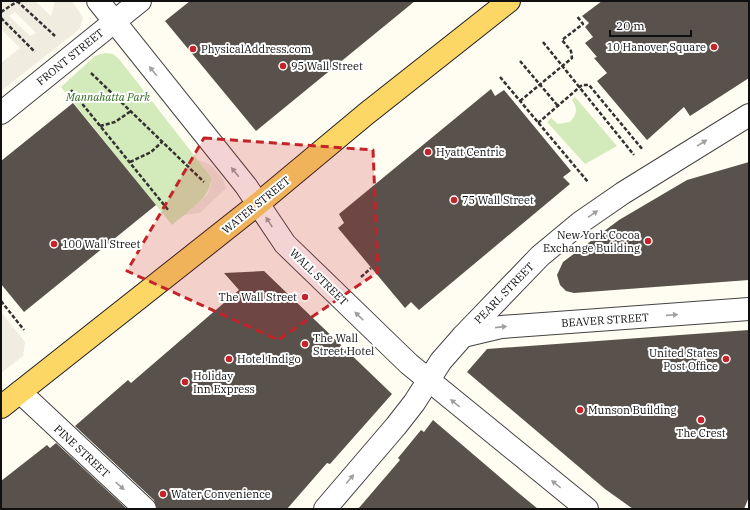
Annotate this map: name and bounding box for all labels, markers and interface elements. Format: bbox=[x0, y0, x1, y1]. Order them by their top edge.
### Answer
scale bar bbox=[610, 12, 691, 38]
text: 20 m bbox=[616, 18, 645, 33]
street label: FRONT STREET bbox=[34, 26, 106, 88]
place label: 10 Hanover Square bbox=[607, 40, 706, 54]
place label: PhysicalAddress.com bbox=[201, 42, 312, 56]
marker: 10 Hanover Square bbox=[709, 42, 719, 52]
marker: PhysicalAddress.com bbox=[188, 44, 198, 54]
place label: 95 Wall Street bbox=[291, 59, 363, 73]
marker: 95 Wall Street bbox=[278, 61, 288, 71]
one-way arrow bbox=[149, 65, 157, 76]
park label: Mannahatta Park bbox=[65, 90, 150, 104]
one-way arrow bbox=[697, 139, 707, 147]
place label: Hyatt Centric bbox=[436, 145, 505, 159]
marker: Hyatt Centric bbox=[423, 147, 433, 157]
one-way arrow bbox=[230, 167, 239, 177]
street label: WATER STREET bbox=[219, 173, 293, 237]
place label: 75 Wall Street bbox=[462, 193, 534, 207]
marker: 75 Wall Street bbox=[449, 195, 459, 205]
one-way arrow bbox=[587, 210, 599, 217]
one-way arrow bbox=[265, 217, 273, 227]
place label: New York Cocoa Exchange Building bbox=[543, 228, 640, 255]
marker: New York Cocoa Exchange Building bbox=[643, 236, 653, 246]
place label: 100 Wall Street bbox=[62, 237, 141, 251]
marker: 100 Wall Street bbox=[49, 239, 59, 249]
street label: WALL STREET bbox=[287, 246, 351, 308]
street label: PEARL STREET bbox=[471, 259, 537, 327]
place label: The Wall Street bbox=[218, 290, 297, 304]
marker: The Wall Street bbox=[300, 292, 310, 302]
street label: BEAVER STREET bbox=[561, 310, 649, 330]
one-way arrow bbox=[354, 311, 364, 320]
one-way arrow bbox=[666, 311, 678, 318]
one-way arrow bbox=[495, 324, 507, 331]
place label: The Wall Street Hotel bbox=[313, 331, 374, 358]
marker: The Wall Street Hotel bbox=[300, 339, 310, 349]
place label: United States Post Office bbox=[649, 346, 718, 373]
place label: Hotel Indigo bbox=[237, 352, 301, 366]
marker: Hotel Indigo bbox=[224, 354, 234, 364]
marker: United States Post Office bbox=[721, 354, 731, 364]
place label: Holiday Inn Express bbox=[193, 369, 255, 396]
marker: Holiday Inn Express bbox=[180, 377, 190, 387]
one-way arrow bbox=[450, 398, 461, 407]
place label: Munson Building bbox=[588, 403, 677, 417]
marker: Munson Building bbox=[575, 405, 585, 415]
marker: The Crest bbox=[696, 415, 706, 425]
street label: PINE STREET bbox=[51, 422, 113, 480]
place label: The Crest bbox=[676, 426, 726, 440]
one-way arrow bbox=[346, 474, 355, 485]
one-way arrow bbox=[551, 480, 562, 489]
one-way arrow bbox=[115, 481, 125, 490]
place label: Water Convenience bbox=[171, 487, 271, 501]
marker: Water Convenience bbox=[158, 489, 168, 499]

